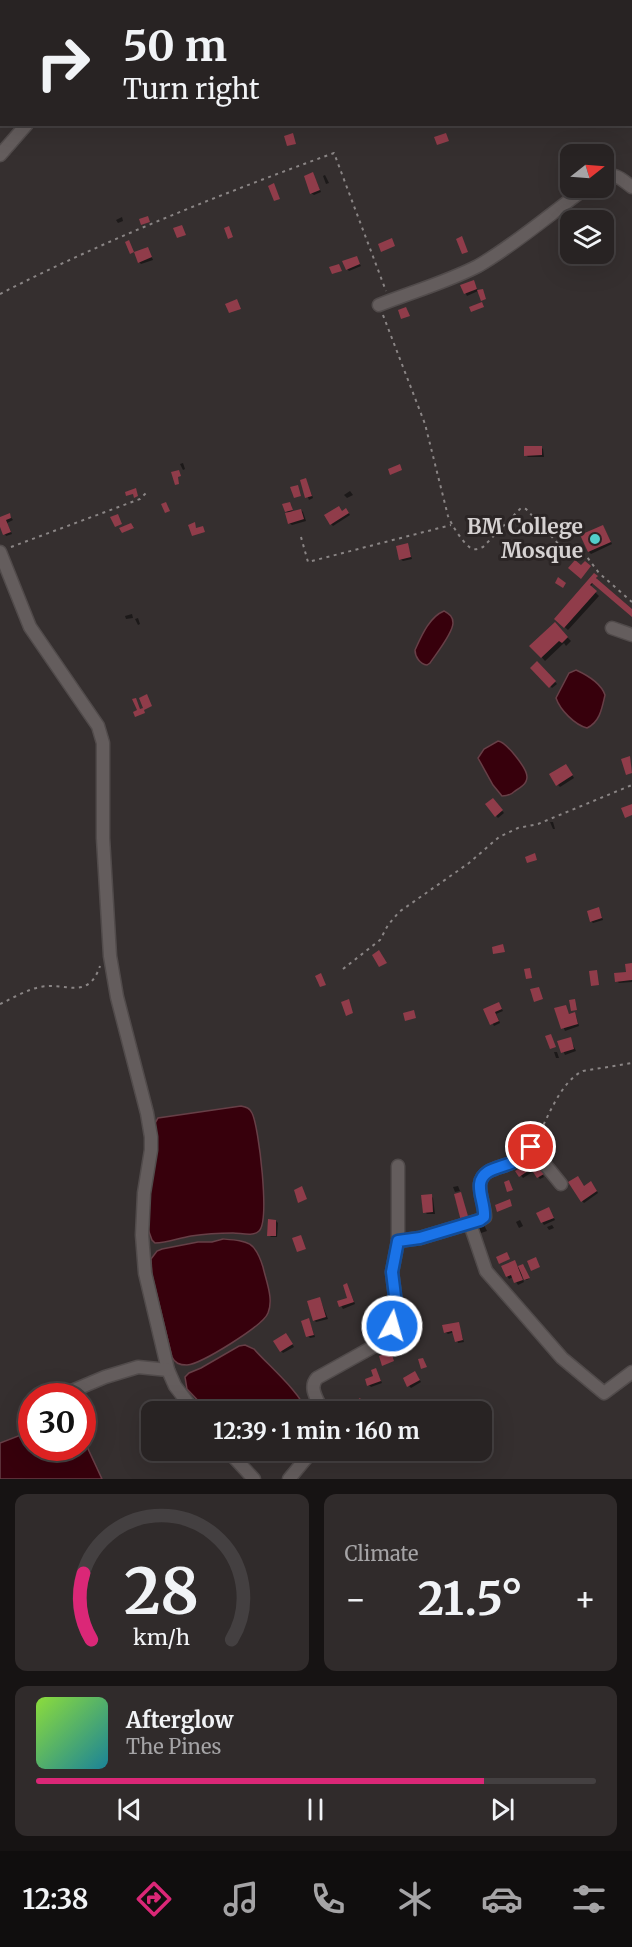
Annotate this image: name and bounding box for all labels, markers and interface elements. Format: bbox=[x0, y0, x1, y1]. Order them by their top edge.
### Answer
text: 50 m bbox=[123, 20, 227, 72]
icon: right bbox=[24, 24, 102, 102]
text: Turn right bbox=[123, 72, 260, 106]
north arrow bbox=[560, 144, 614, 198]
map controls bbox=[560, 144, 614, 264]
button: layers bbox=[560, 210, 614, 264]
place label: BM College Mosque bbox=[467, 513, 583, 564]
marker: BM College Mosque bbox=[588, 532, 602, 546]
pin bbox=[505, 1121, 556, 1172]
icon: arrive bbox=[514, 1130, 547, 1163]
position arrow bbox=[360, 1294, 424, 1358]
speed limit sign: 30 bbox=[18, 1383, 96, 1461]
text: 12:39 · 1 min · 160 m bbox=[213, 1417, 420, 1445]
text: Climate bbox=[345, 1541, 419, 1566]
text: 28 bbox=[124, 1553, 199, 1631]
text: 21.5° bbox=[418, 1571, 523, 1627]
text: − bbox=[345, 1579, 367, 1620]
text: + bbox=[574, 1579, 596, 1620]
text: km/h bbox=[133, 1624, 190, 1651]
text: Afterglow bbox=[126, 1706, 233, 1734]
text: The Pines bbox=[126, 1734, 221, 1759]
icon: previous bbox=[113, 1793, 146, 1826]
icon: pause bbox=[299, 1793, 332, 1826]
icon: next bbox=[486, 1793, 519, 1826]
icon: directions bbox=[133, 1878, 175, 1920]
icon: music bbox=[220, 1878, 262, 1920]
icon: phone bbox=[307, 1878, 349, 1920]
icon: climate bbox=[394, 1878, 436, 1920]
icon: car bbox=[481, 1878, 523, 1920]
icon: filters bbox=[568, 1878, 610, 1920]
text: 12:38 bbox=[22, 1882, 89, 1916]

